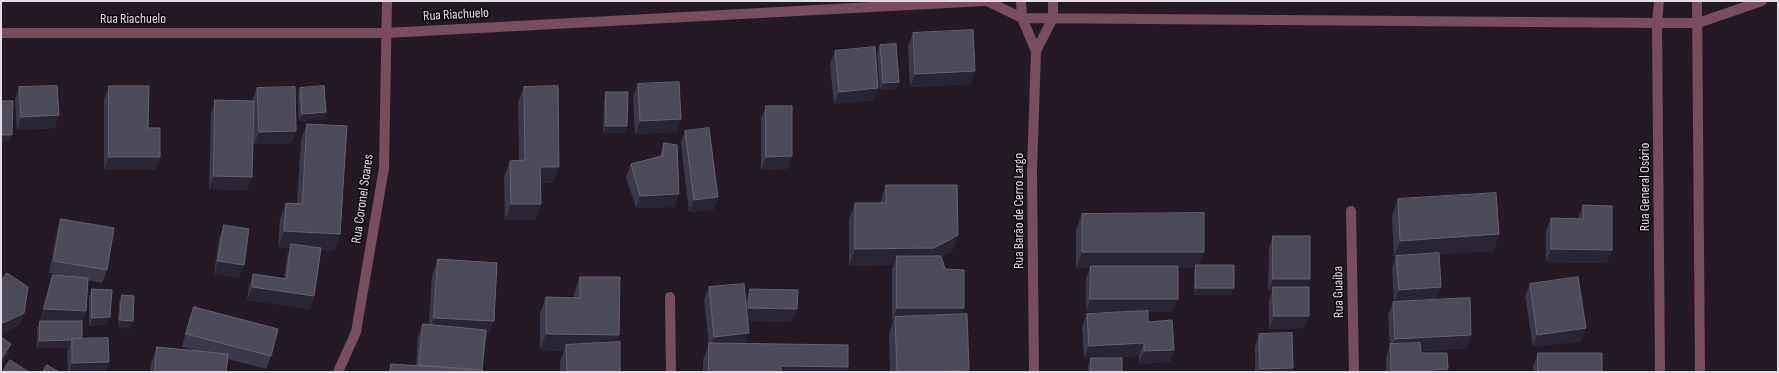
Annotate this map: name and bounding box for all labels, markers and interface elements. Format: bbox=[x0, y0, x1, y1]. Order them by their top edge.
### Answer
street label: Rua Riachuelo bbox=[423, 5, 489, 25]
street label: Rua Riachuelo bbox=[100, 11, 166, 27]
street label: Rua General Osório bbox=[1637, 143, 1653, 231]
street label: Rua Coronel Soares bbox=[348, 153, 378, 245]
street label: Rua Barão de Cerro Largo bbox=[1011, 153, 1027, 269]
street label: Rua Guaíba bbox=[1330, 266, 1348, 318]

